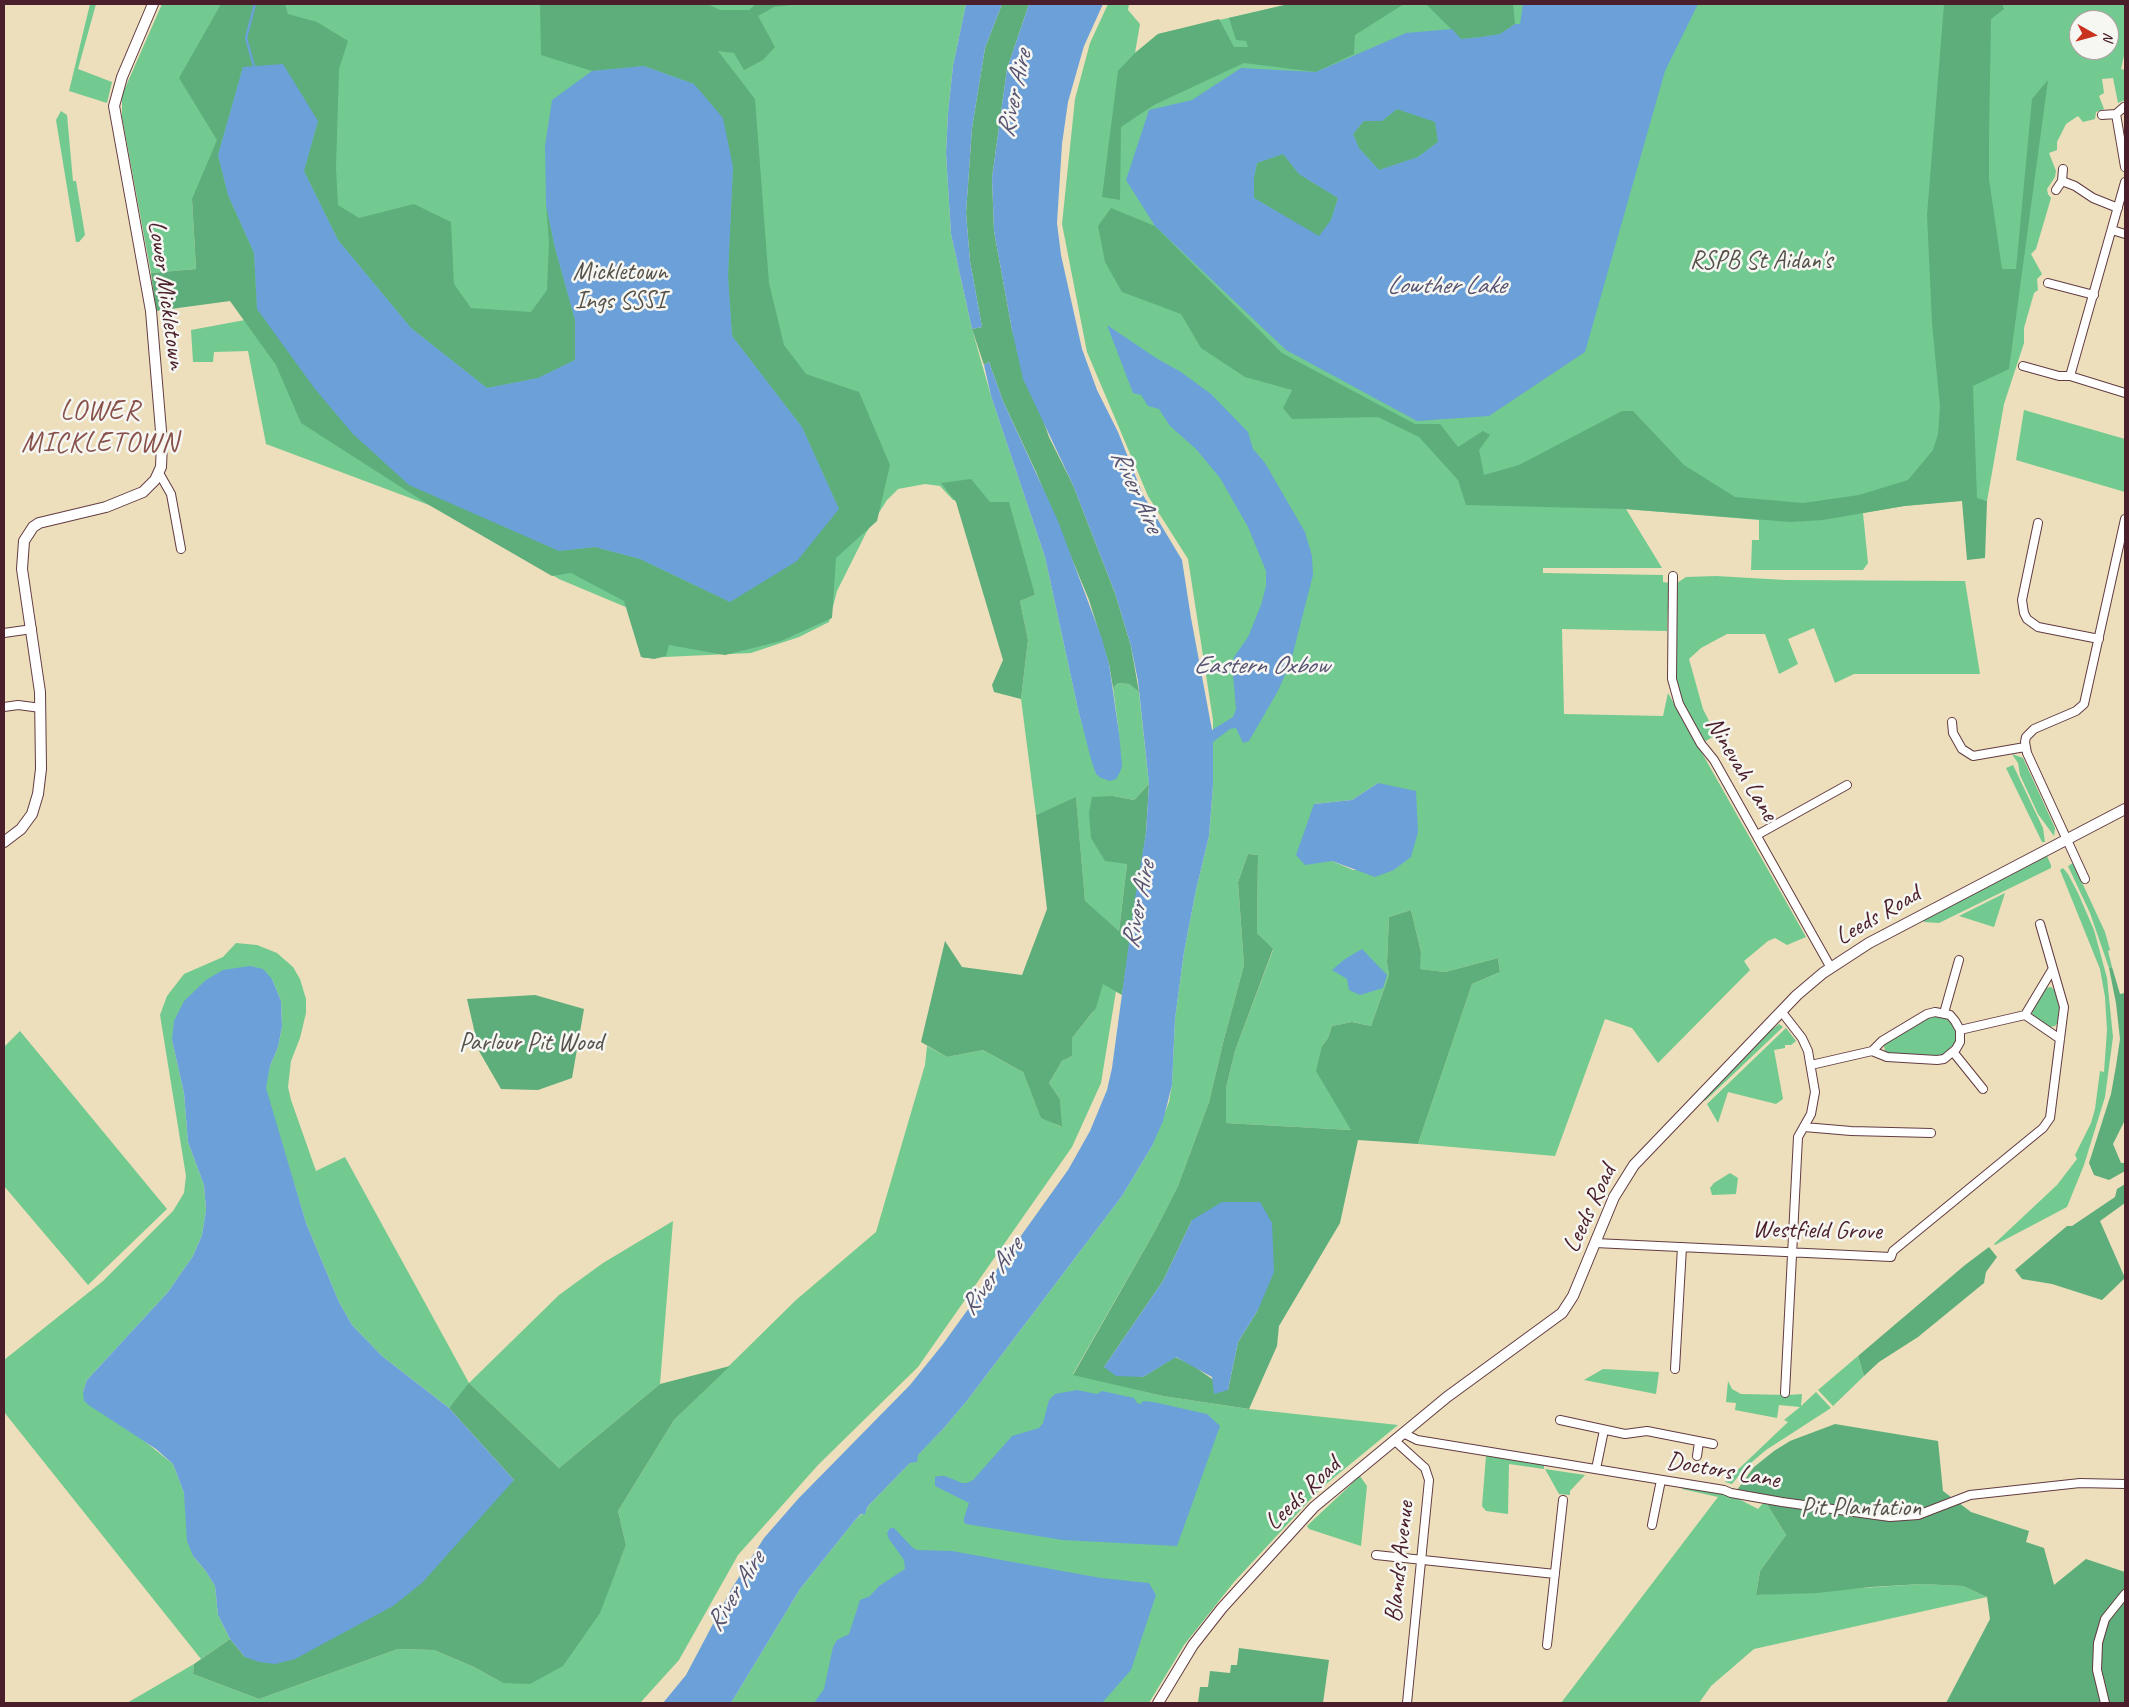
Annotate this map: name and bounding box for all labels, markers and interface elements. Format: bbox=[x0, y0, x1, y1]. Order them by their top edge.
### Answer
north arrow bbox=[2069, 10, 2119, 60]
text: N bbox=[2099, 31, 2117, 42]
water label: River Aire bbox=[991, 48, 1039, 140]
street label: Lower Mickletown bbox=[141, 219, 191, 371]
park label: RSPB St Aidan's bbox=[1690, 246, 1832, 276]
park label: Mickletown Ings SSSI bbox=[573, 257, 667, 316]
water label: Lowther Lake bbox=[1387, 270, 1505, 302]
district label: LOWER MICKLETOWN bbox=[20, 395, 180, 461]
water label: River Aire bbox=[1103, 445, 1169, 537]
water label: Eastern Oxbow bbox=[1194, 650, 1328, 682]
street label: Ninevah Lane bbox=[1698, 711, 1784, 827]
water label: River Aire bbox=[1115, 859, 1163, 951]
street label: Leeds Road bbox=[1830, 880, 1926, 952]
park label: Parlour Pit Wood bbox=[459, 1028, 603, 1058]
street label: Leeds Road bbox=[1557, 1160, 1623, 1258]
street label: Westfield Grove bbox=[1752, 1215, 1882, 1247]
water label: River Aire bbox=[954, 1232, 1030, 1322]
street label: Doctors Lane bbox=[1664, 1446, 1782, 1496]
street label: Leeds Road bbox=[1259, 1451, 1347, 1537]
park label: Pit Plantation bbox=[1801, 1493, 1921, 1523]
street label: Blands Avenue bbox=[1379, 1500, 1421, 1624]
water label: River Aire bbox=[700, 1547, 772, 1637]

